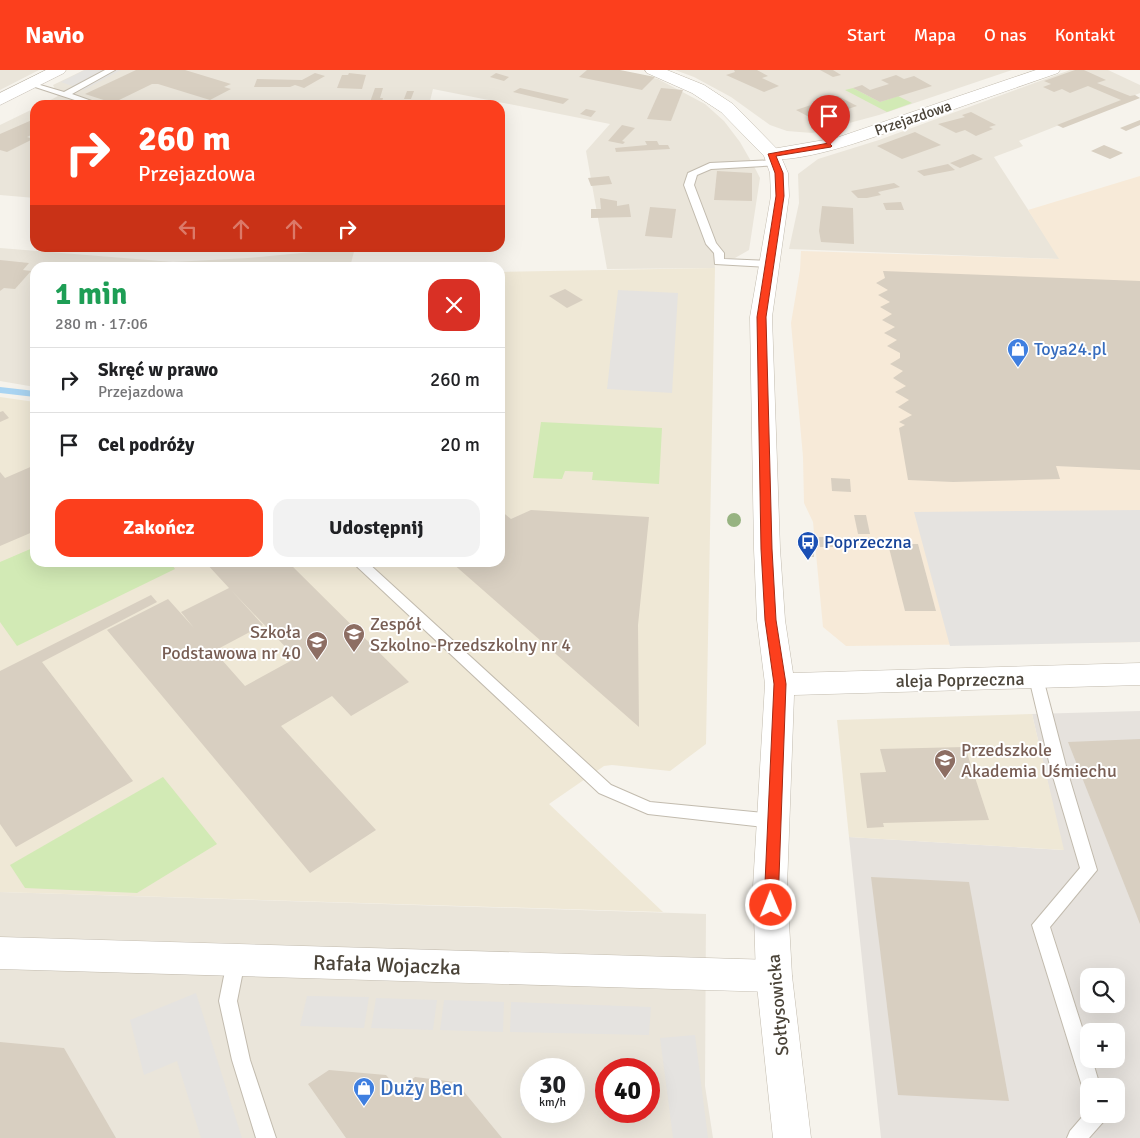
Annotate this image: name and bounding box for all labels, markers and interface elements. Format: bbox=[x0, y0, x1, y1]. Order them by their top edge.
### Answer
text: Navio bbox=[25, 20, 84, 50]
text: Start bbox=[847, 24, 886, 46]
text: Mapa bbox=[914, 24, 956, 46]
text: O nas bbox=[984, 24, 1027, 46]
text: Kontakt bbox=[1055, 24, 1115, 46]
pin bbox=[808, 95, 850, 146]
street label: Przejazdowa bbox=[872, 96, 954, 140]
icon: arrive bbox=[815, 102, 843, 130]
text: 260 m bbox=[138, 117, 231, 160]
icon: right bbox=[55, 120, 120, 185]
text: Przejazdowa bbox=[138, 160, 256, 187]
icon: left bbox=[174, 215, 202, 243]
icon: ahead bbox=[227, 215, 255, 243]
icon: ahead bbox=[280, 215, 308, 243]
icon: right bbox=[333, 215, 361, 243]
text: 1 min bbox=[55, 276, 127, 313]
button: close bbox=[428, 279, 480, 331]
text: 280 m · 17:06 bbox=[55, 314, 148, 334]
shop icon: Toya24.pl bbox=[1006, 337, 1030, 368]
place label: Toya24.pl bbox=[1034, 338, 1107, 360]
text: Skręć w prawo bbox=[98, 358, 218, 382]
icon: right bbox=[55, 366, 83, 394]
text: 260 m bbox=[430, 368, 480, 392]
text: Przejazdowa bbox=[98, 382, 184, 402]
icon: arrive bbox=[55, 431, 83, 459]
text: Cel podróży bbox=[98, 433, 194, 457]
text: 20 m bbox=[440, 433, 480, 457]
button: Zakończ bbox=[55, 499, 263, 557]
button: Udostępnij bbox=[273, 499, 480, 557]
bus stop icon: Poprzeczna bbox=[796, 530, 820, 561]
place label: Poprzeczna bbox=[824, 531, 912, 553]
place label: Zespół Szkolno-Przedszkolny nr 4 bbox=[370, 613, 571, 656]
place label: Szkoła Podstawowa nr 40 bbox=[162, 621, 301, 664]
school or university icon: Zespół Szkolno-Przedszkolny nr 4 bbox=[342, 622, 366, 653]
school or university icon: Szkoła Podstawowa nr 40 bbox=[305, 630, 329, 661]
street label: aleja Poprzeczna bbox=[895, 668, 1025, 692]
place label: Przedszkole Akademia Uśmiechu bbox=[961, 739, 1117, 782]
school or university icon: Przedszkole Akademia Uśmiechu bbox=[933, 748, 957, 779]
position arrow bbox=[744, 878, 796, 930]
street label: Rafała Wojaczka bbox=[313, 949, 461, 981]
street label: Sołtysowicka bbox=[763, 953, 793, 1057]
map controls bbox=[1080, 968, 1125, 1123]
button: search bbox=[1080, 968, 1125, 1013]
button: + bbox=[1080, 1023, 1125, 1068]
speed limit sign: 40 bbox=[595, 1058, 660, 1123]
text: 30 bbox=[539, 1069, 566, 1100]
place label: Duży Ben bbox=[380, 1075, 464, 1101]
shop icon: Duży Ben bbox=[352, 1076, 376, 1107]
button: − bbox=[1080, 1078, 1125, 1123]
text: km/h bbox=[539, 1095, 566, 1110]

